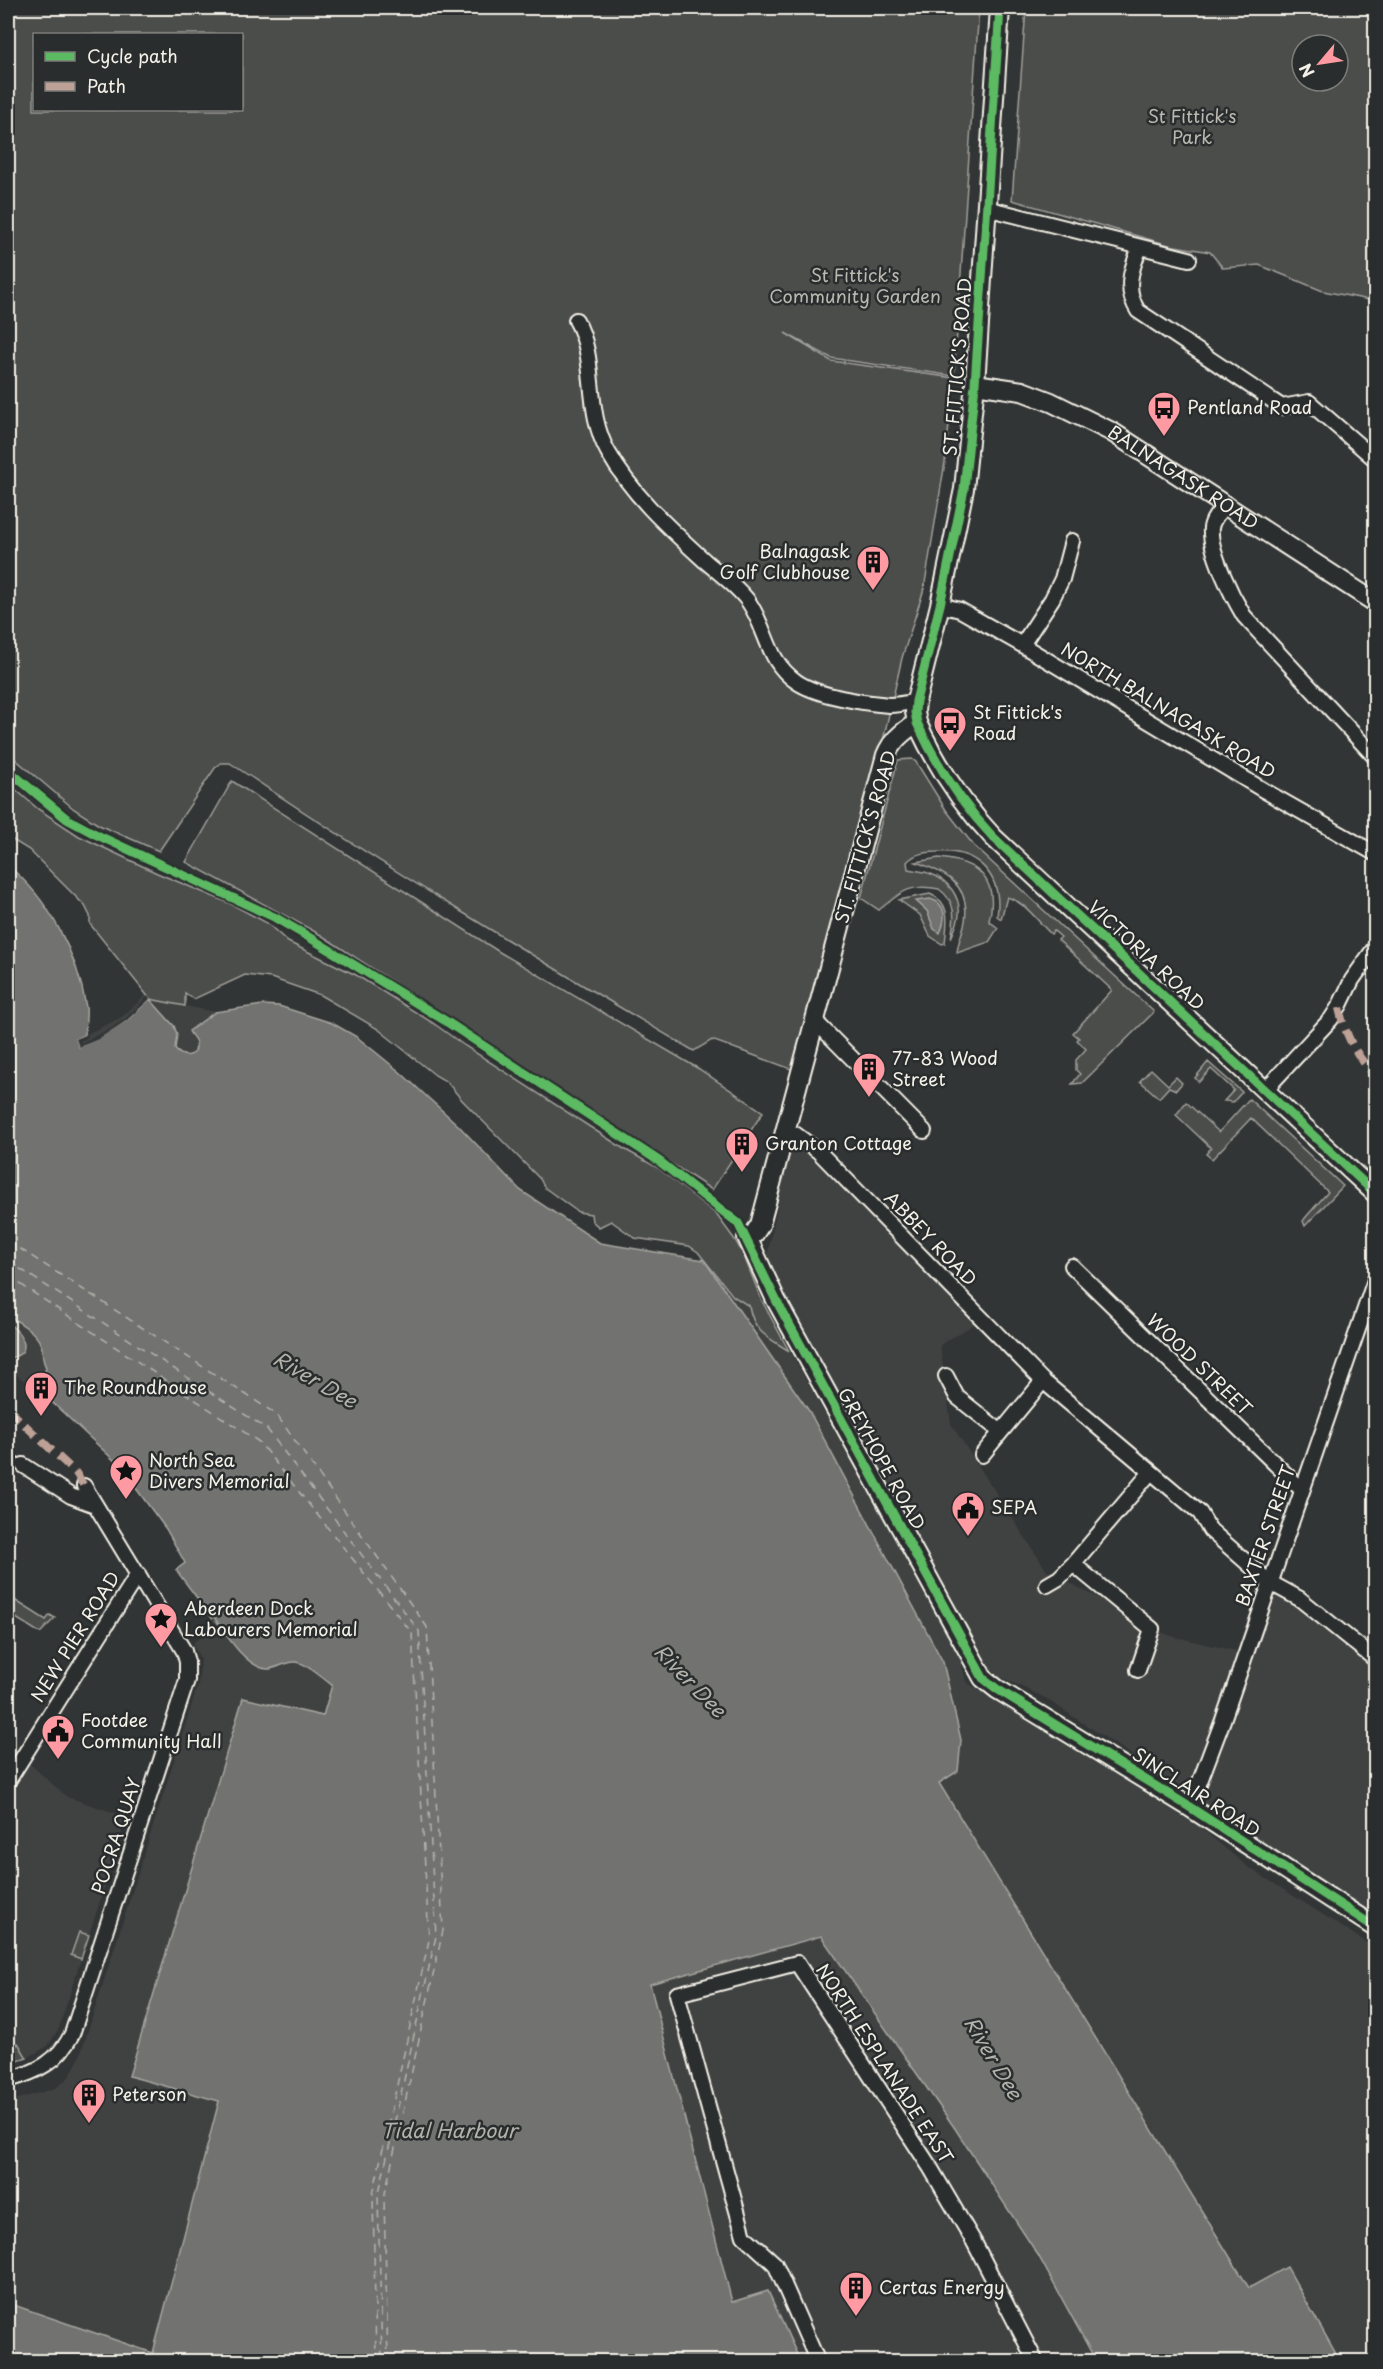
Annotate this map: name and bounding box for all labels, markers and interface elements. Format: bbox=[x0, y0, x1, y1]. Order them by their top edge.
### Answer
legend bbox=[33, 33, 243, 111]
north arrow bbox=[1290, 33, 1350, 93]
text: Cycle path bbox=[87, 42, 178, 69]
text: N bbox=[1292, 59, 1320, 82]
text: Path bbox=[87, 72, 126, 99]
park label: St Fittick's Park bbox=[1147, 102, 1237, 150]
park label: St Fittick's Community Garden bbox=[769, 261, 941, 309]
street label: ST. FITTICK'S ROAD bbox=[935, 277, 978, 457]
bus stop icon: Pentland Road bbox=[1146, 390, 1182, 437]
place label: Pentland Road bbox=[1187, 393, 1312, 420]
street label: BALNAGASK ROAD bbox=[1103, 418, 1264, 535]
place label: Balnagask Golf Clubhouse bbox=[720, 537, 850, 585]
building icon: Balnagask Golf Clubhouse bbox=[855, 544, 891, 591]
street label: NORTH BALNAGASK ROAD bbox=[1056, 635, 1281, 785]
place label: St Fittick's Road bbox=[973, 698, 1062, 746]
bus stop icon: St Fittick's Road bbox=[932, 705, 968, 752]
street label: ST. FITTICK'S ROAD bbox=[827, 747, 902, 926]
street label: VICTORIA ROAD bbox=[1083, 894, 1211, 1016]
place label: 77-83 Wood Street bbox=[892, 1044, 998, 1092]
building icon: 77-83 Wood Street bbox=[851, 1051, 887, 1098]
building icon: Granton Cottage bbox=[724, 1126, 760, 1173]
place label: Granton Cottage bbox=[765, 1129, 912, 1156]
street label: ABBEY ROAD bbox=[879, 1184, 983, 1292]
street label: WOOD STREET bbox=[1141, 1307, 1259, 1422]
water label: River Dee bbox=[268, 1343, 364, 1416]
building icon: The Roundhouse bbox=[23, 1370, 59, 1417]
place label: The Roundhouse bbox=[64, 1373, 207, 1400]
street label: GREYHOPE ROAD bbox=[832, 1382, 933, 1534]
place label: North Sea Divers Memorial bbox=[149, 1446, 290, 1494]
place icon: North Sea Divers Memorial bbox=[108, 1453, 144, 1500]
street label: BAXTER STREET bbox=[1228, 1461, 1302, 1609]
public building icon: SEPA bbox=[950, 1490, 986, 1537]
place label: SEPA bbox=[991, 1493, 1037, 1520]
street label: NEW PIER ROAD bbox=[24, 1565, 126, 1707]
place label: Aberdeen Dock Labourers Memorial bbox=[184, 1594, 358, 1642]
place icon: Aberdeen Dock Labourers Memorial bbox=[143, 1601, 179, 1648]
water label: River Dee bbox=[648, 1637, 734, 1725]
place label: Footdee Community Hall bbox=[81, 1706, 222, 1754]
public building icon: Footdee Community Hall bbox=[40, 1713, 76, 1760]
street label: SINCLAIR ROAD bbox=[1127, 1740, 1266, 1843]
street label: POCRA QUAY bbox=[84, 1773, 147, 1897]
street label: NORTH ESPLANADE EAST bbox=[810, 1958, 961, 2169]
water label: River Dee bbox=[957, 2010, 1031, 2106]
building icon: Peterson bbox=[71, 2077, 107, 2124]
place label: Peterson bbox=[112, 2080, 187, 2107]
water label: Tidal Harbour bbox=[381, 2115, 520, 2145]
building icon: Certas Energy bbox=[838, 2270, 874, 2317]
place label: Certas Energy bbox=[879, 2273, 1005, 2300]

